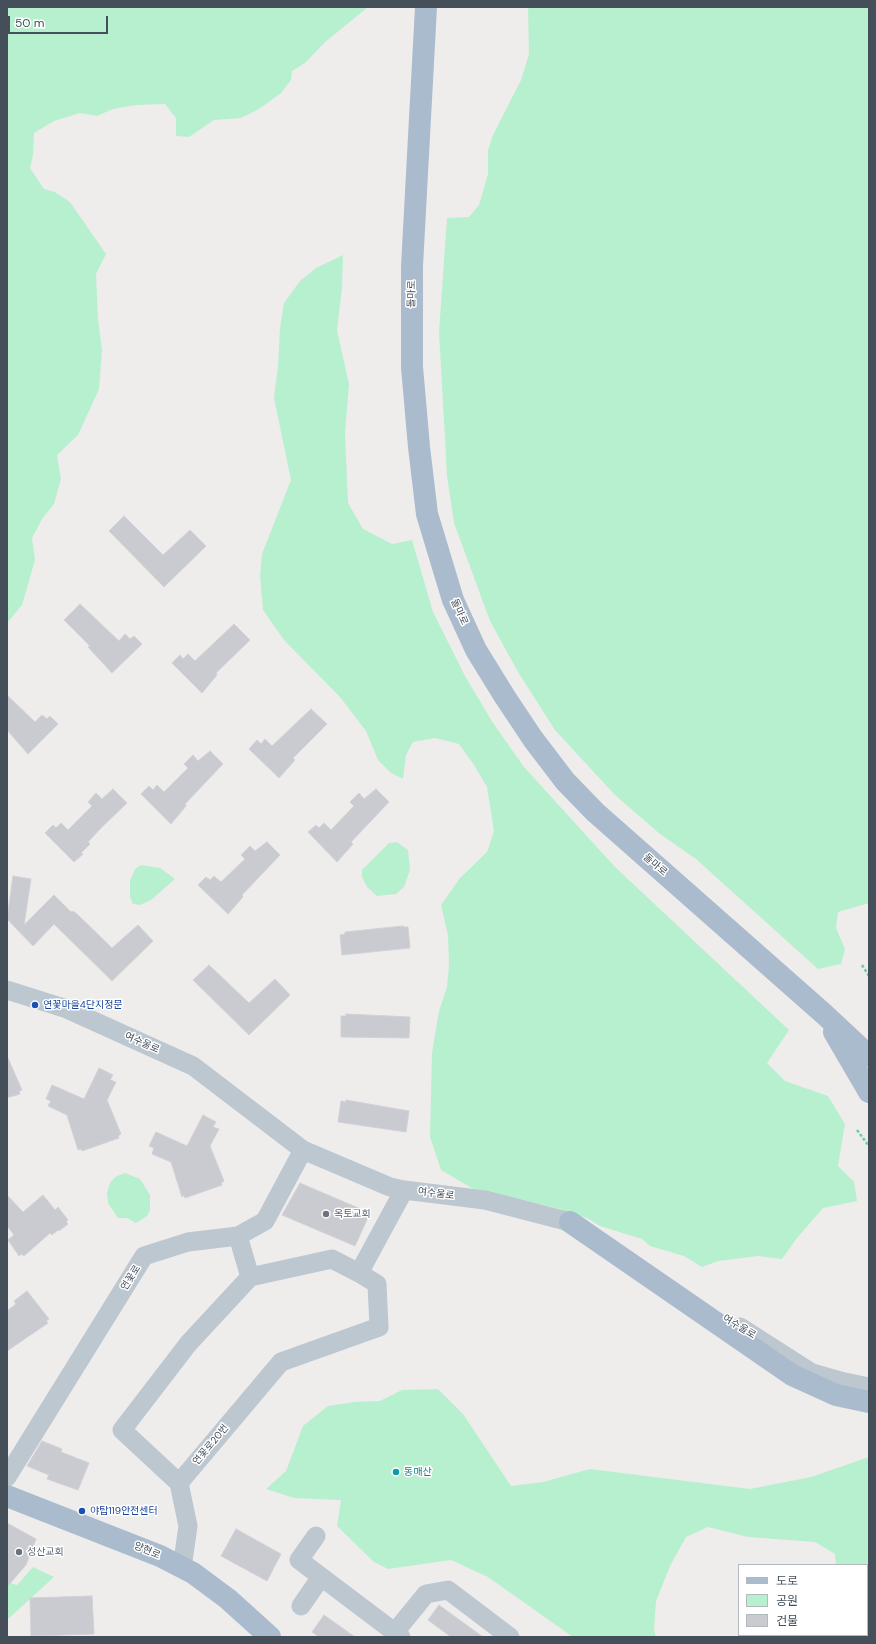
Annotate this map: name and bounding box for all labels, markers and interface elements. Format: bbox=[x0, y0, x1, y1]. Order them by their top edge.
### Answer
scale bar bbox=[10, 8, 110, 34]
text: 50 m bbox=[15, 15, 44, 31]
street label: 돌마로 bbox=[406, 280, 418, 308]
street label: 돌마로 bbox=[448, 597, 470, 627]
street label: 돌마로 bbox=[641, 851, 669, 879]
place label: 연꽃마을4단지정문 bbox=[43, 999, 123, 1011]
marker: 연꽃마을4단지정문 bbox=[30, 1000, 40, 1010]
street label: 여수울로 bbox=[123, 1030, 161, 1056]
street label: 여수울로 bbox=[417, 1186, 455, 1202]
place label: 옥토교회 bbox=[334, 1208, 371, 1220]
marker: 옥토교회 bbox=[321, 1209, 331, 1219]
street label: 연꽃로 bbox=[119, 1263, 143, 1293]
street label: 여수울로 bbox=[720, 1312, 758, 1342]
street label: 연꽃로20번 bbox=[191, 1422, 231, 1468]
place label: 동매산 bbox=[404, 1466, 432, 1478]
marker: 동매산 bbox=[391, 1467, 401, 1477]
place label: 야탑119안전센터 bbox=[90, 1505, 158, 1517]
marker: 야탑119안전센터 bbox=[77, 1506, 87, 1516]
street label: 양현로 bbox=[132, 1540, 162, 1562]
place label: 성산교회 bbox=[27, 1546, 64, 1558]
marker: 성산교회 bbox=[14, 1547, 24, 1557]
legend bbox=[738, 1564, 868, 1636]
text: 도로 bbox=[776, 1573, 798, 1589]
text: 공원 bbox=[776, 1593, 798, 1609]
text: 건물 bbox=[776, 1613, 798, 1629]

